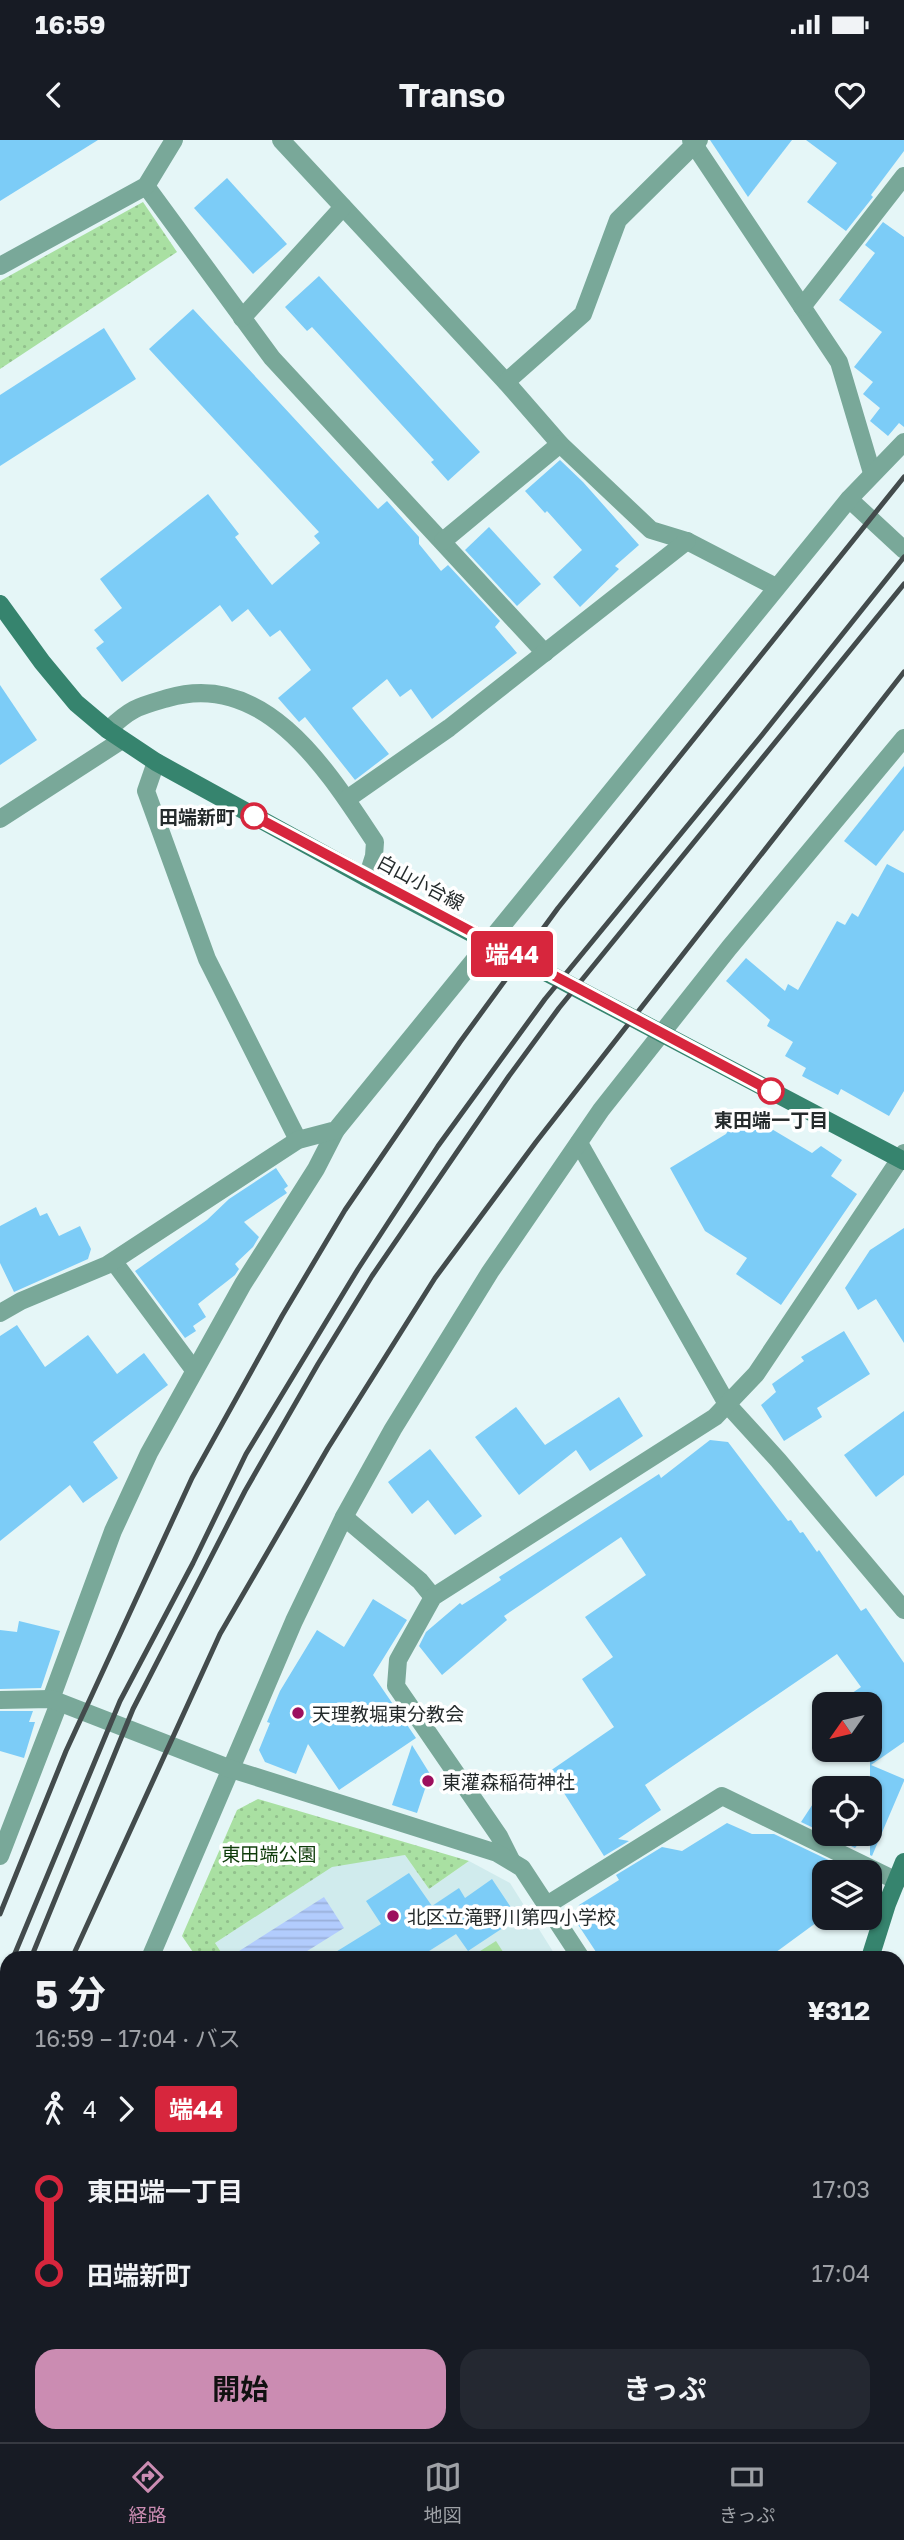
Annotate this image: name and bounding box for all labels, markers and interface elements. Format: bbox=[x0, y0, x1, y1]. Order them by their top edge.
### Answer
text: 16:59 bbox=[35, 9, 106, 40]
icon: back bbox=[35, 76, 73, 114]
text: Transo bbox=[399, 76, 505, 114]
icon: heart bbox=[831, 76, 869, 114]
marker: 田端新町 bbox=[241, 803, 267, 829]
place label: 田端新町 bbox=[159, 805, 235, 828]
street label: 白山小台線 bbox=[374, 850, 468, 914]
line badge: 端44 bbox=[472, 931, 552, 977]
text: 端44 bbox=[485, 939, 539, 968]
marker: 東田端一丁目 bbox=[758, 1078, 784, 1104]
place label: 東田端一丁目 bbox=[714, 1108, 828, 1131]
north arrow bbox=[812, 1692, 882, 1762]
map controls bbox=[812, 1692, 882, 1930]
place label: 天理教堀東分教会 bbox=[312, 1702, 464, 1725]
marker: 天理教堀東分教会 bbox=[290, 1705, 306, 1721]
place label: 東灌森稲荷神社 bbox=[442, 1770, 575, 1793]
marker: 東灌森稲荷神社 bbox=[420, 1773, 436, 1789]
button: locate bbox=[812, 1776, 882, 1846]
park label: 東田端公園 bbox=[221, 1842, 317, 1865]
button: layers bbox=[812, 1860, 882, 1930]
place label: 北区立滝野川第四小学校 bbox=[407, 1905, 616, 1928]
marker: 北区立滝野川第四小学校 bbox=[385, 1908, 401, 1924]
text: 5 分 bbox=[35, 1971, 106, 2016]
text: ¥312 bbox=[808, 1995, 870, 2026]
text: 16:59 – 17:04 · バス bbox=[35, 2024, 241, 2052]
icon: walk bbox=[35, 2090, 73, 2128]
icon: forward bbox=[107, 2090, 145, 2128]
text: 端44 bbox=[169, 2094, 223, 2123]
text: 4 bbox=[83, 2095, 97, 2123]
text: 17:03 bbox=[812, 2175, 870, 2203]
text: 東田端一丁目 bbox=[87, 2176, 243, 2207]
text: 17:04 bbox=[811, 2259, 870, 2287]
text: 田端新町 bbox=[87, 2260, 191, 2291]
button: 開始 bbox=[35, 2349, 446, 2429]
button: きっぷ bbox=[460, 2349, 870, 2429]
tab: 経路 bbox=[129, 2458, 167, 2527]
tab: 地図 bbox=[424, 2458, 462, 2527]
tab: きっぷ bbox=[719, 2458, 775, 2527]

